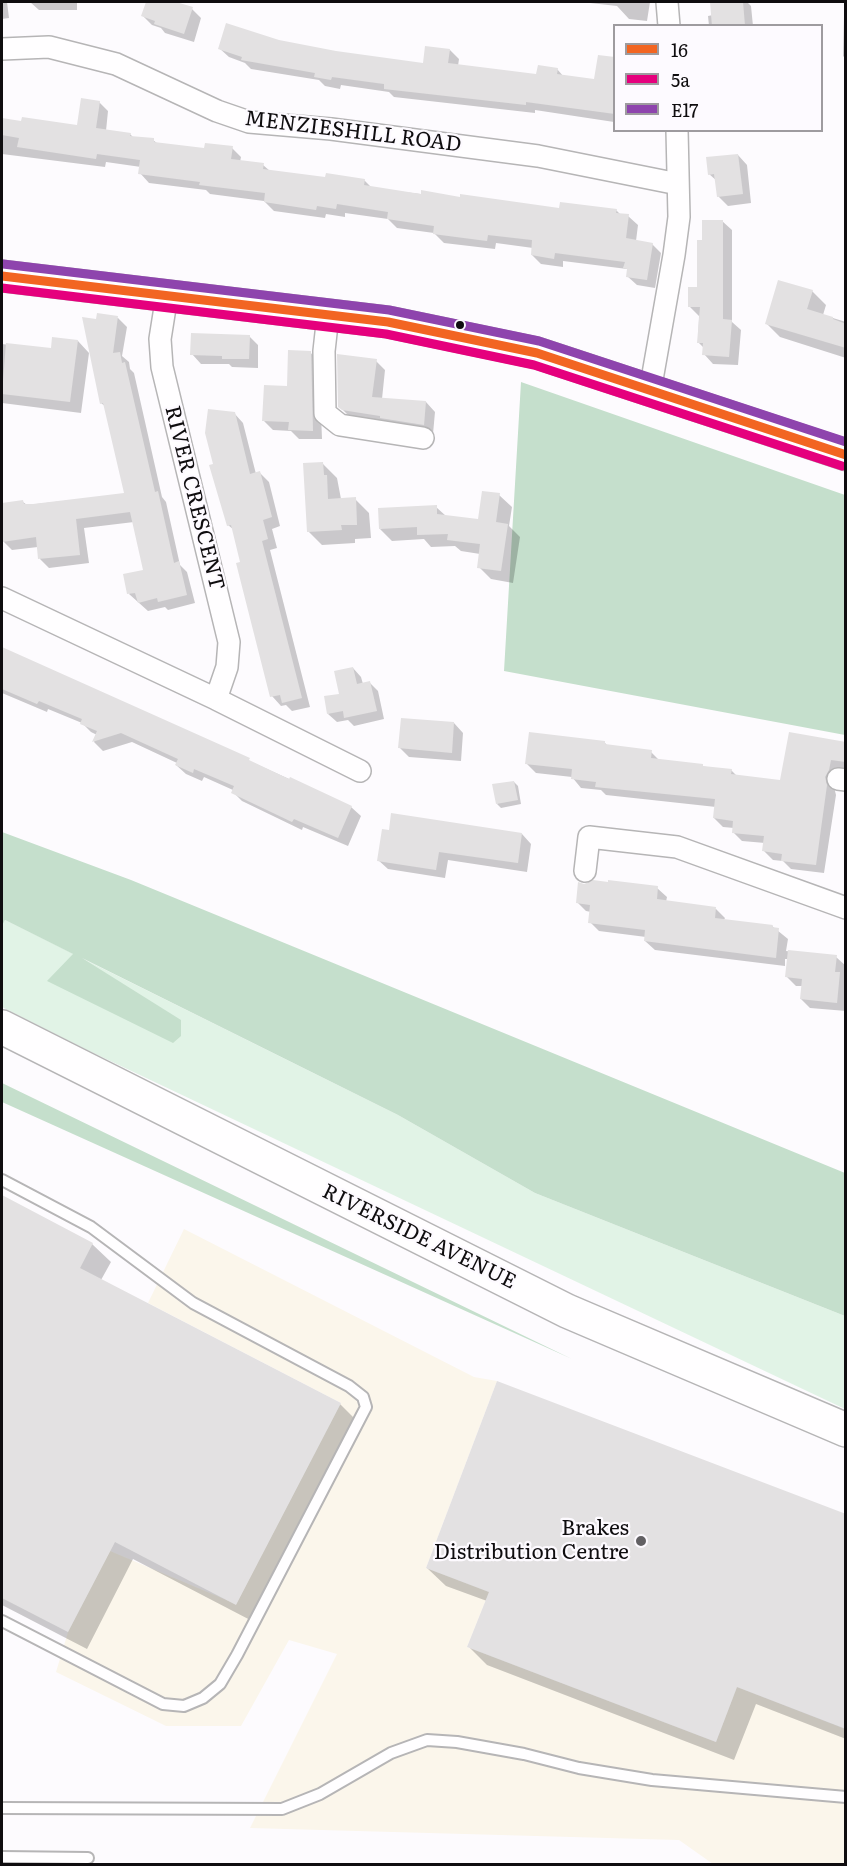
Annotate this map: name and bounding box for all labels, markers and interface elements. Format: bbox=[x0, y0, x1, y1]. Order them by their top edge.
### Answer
legend bbox=[613, 24, 823, 132]
text: 16 bbox=[671, 36, 688, 63]
text: 5a bbox=[671, 66, 690, 93]
text: E17 bbox=[671, 96, 698, 123]
street label: MENZIESHILL ROAD bbox=[243, 106, 463, 158]
unlabelled marker bbox=[454, 319, 466, 331]
street label: RIVER CRESCENT bbox=[159, 403, 229, 593]
street label: RIVERSIDE AVENUE bbox=[318, 1179, 520, 1295]
place label: Brakes Distribution Centre bbox=[434, 1516, 629, 1566]
marker: Brakes Distribution Centre bbox=[634, 1534, 648, 1548]

